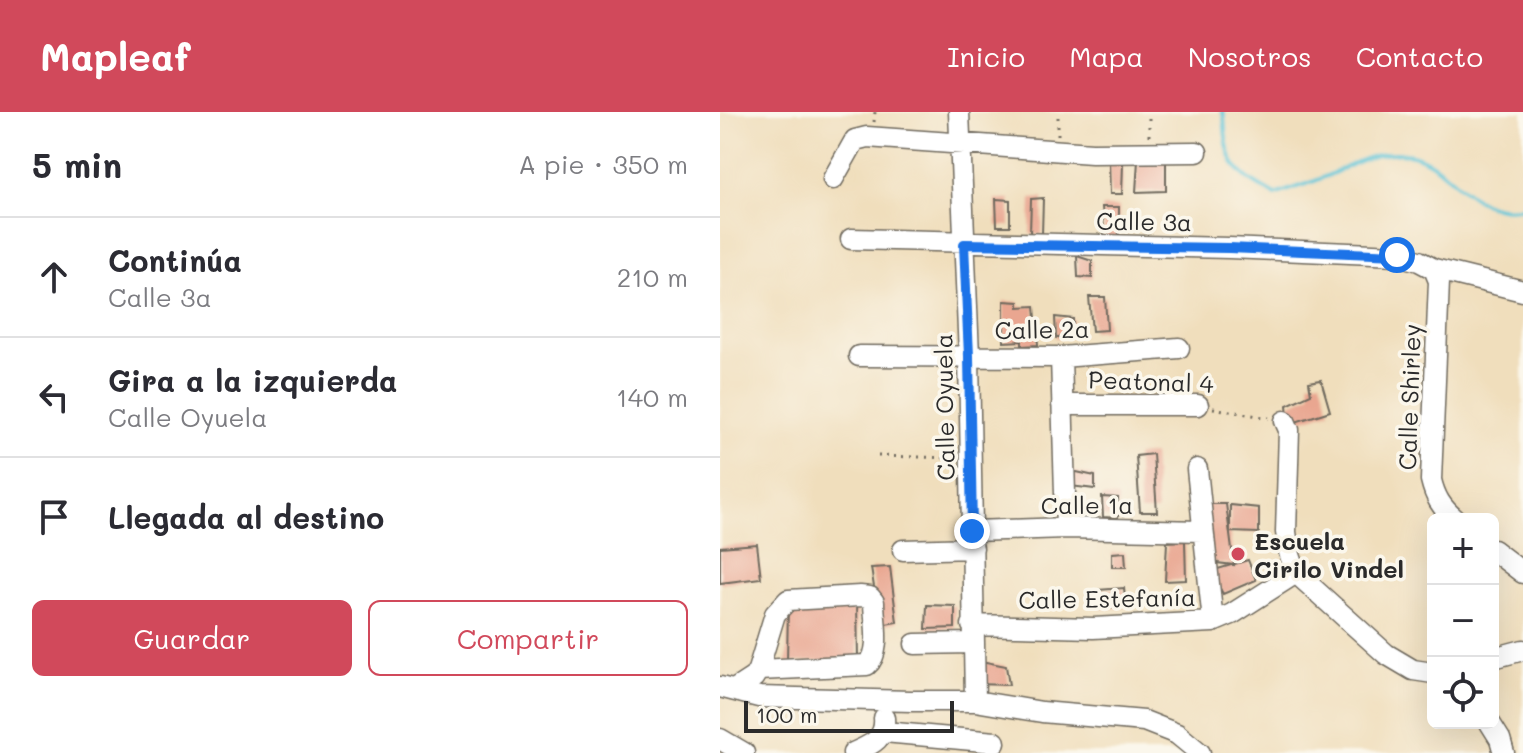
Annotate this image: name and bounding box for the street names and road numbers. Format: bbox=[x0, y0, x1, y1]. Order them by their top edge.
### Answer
street label: Calle 3a bbox=[1096, 205, 1192, 237]
street label: Calle 2a bbox=[994, 313, 1090, 345]
street label: Calle Shirley bbox=[1391, 323, 1427, 471]
street label: Calle Oyuela bbox=[927, 333, 961, 481]
street label: Peatonal 4 bbox=[1088, 363, 1214, 399]
street label: Calle 1a bbox=[1041, 489, 1133, 520]
street label: Calle Estefanía bbox=[1018, 581, 1196, 615]

